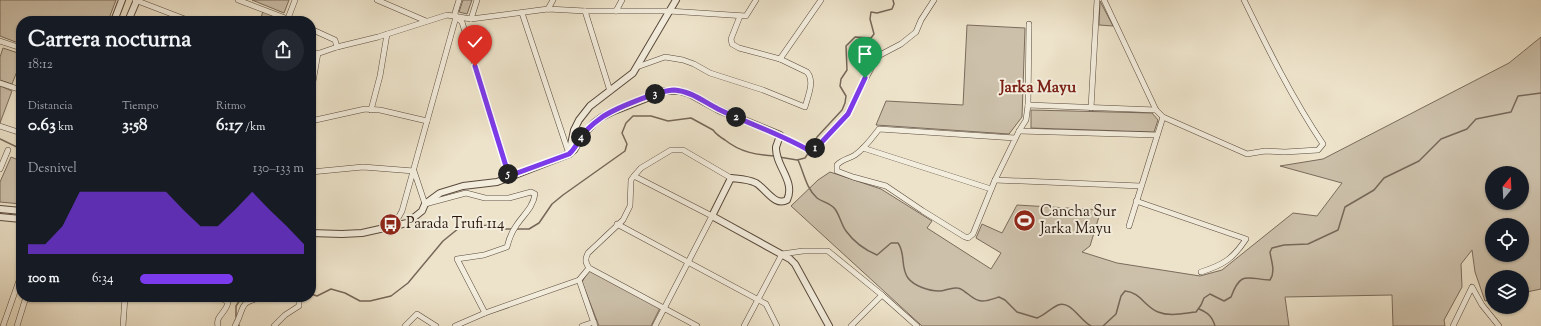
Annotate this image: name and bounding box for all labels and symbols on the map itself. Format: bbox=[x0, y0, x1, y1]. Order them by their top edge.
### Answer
pin bbox=[458, 25, 492, 66]
pin bbox=[848, 37, 882, 78]
district label: Jarka Mayu bbox=[998, 77, 1077, 100]
pin: 3 bbox=[645, 84, 665, 104]
pin: 2 bbox=[726, 107, 746, 127]
pin: 4 bbox=[571, 127, 591, 147]
pin: 1 bbox=[805, 138, 825, 158]
pin: 5 bbox=[498, 164, 518, 184]
north arrow bbox=[1485, 166, 1529, 210]
place label: Cancha Sur Jarka Mayu bbox=[1039, 202, 1117, 240]
sports icon: Cancha Sur Jarka Mayu bbox=[1011, 208, 1037, 234]
bus stop icon: Parada Trufi 114 bbox=[378, 211, 404, 237]
place label: Parada Trufi 114 bbox=[406, 214, 505, 235]

